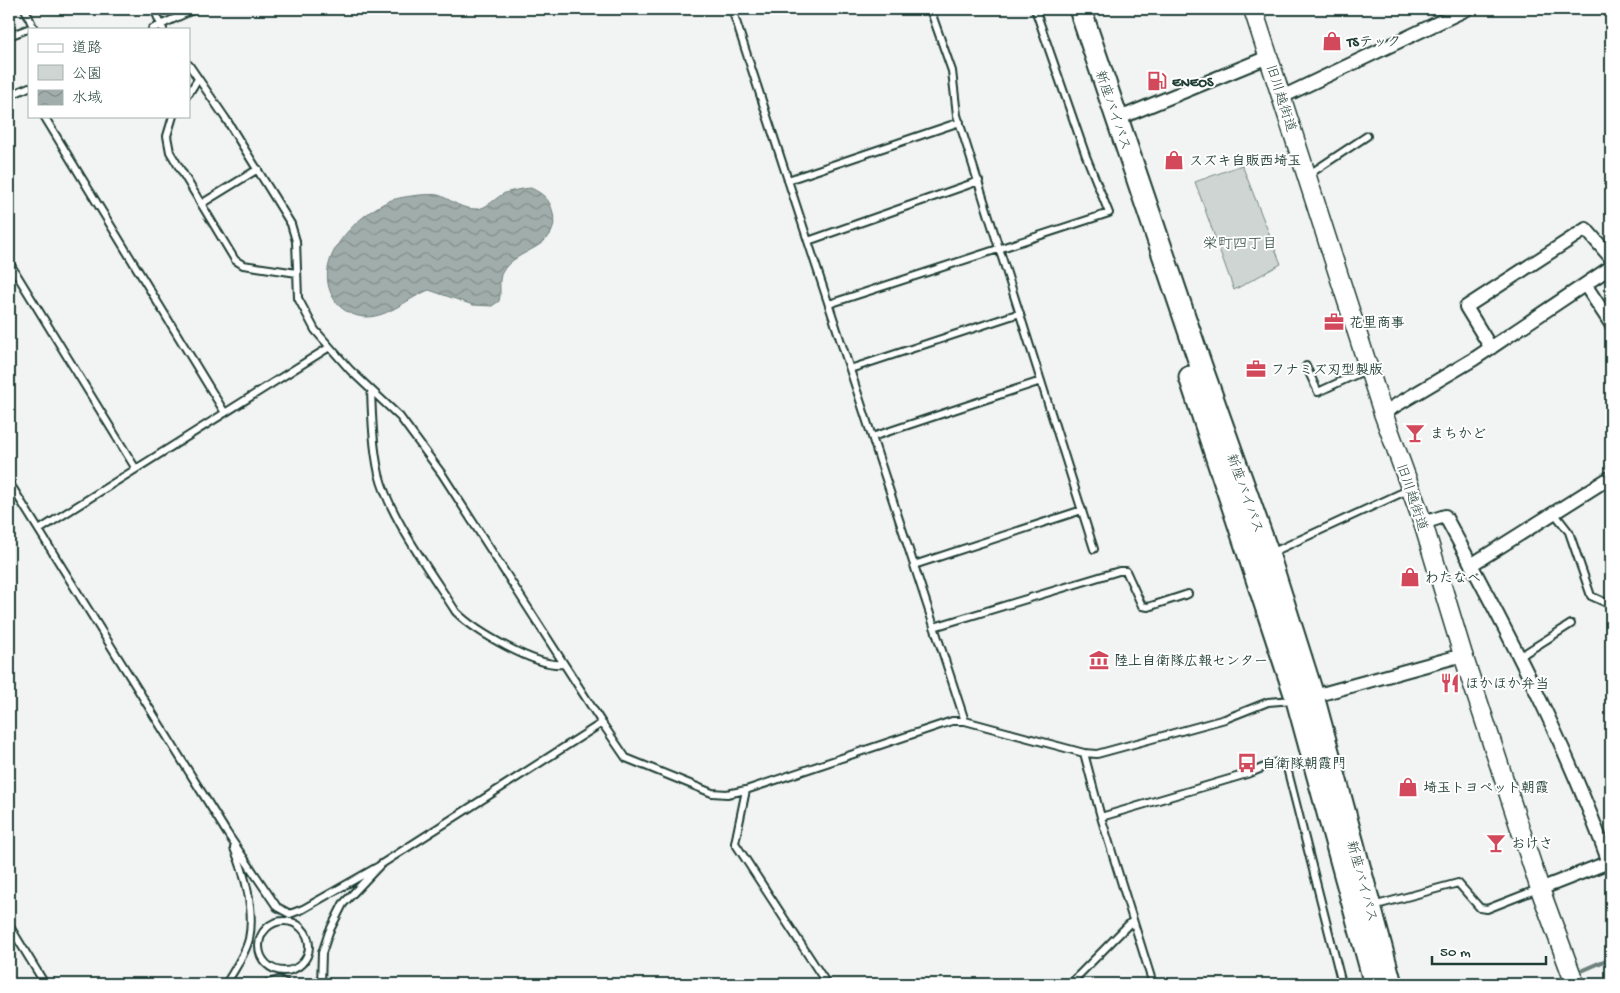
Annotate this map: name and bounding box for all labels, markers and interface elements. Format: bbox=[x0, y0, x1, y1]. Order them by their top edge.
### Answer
legend bbox=[28, 28, 190, 118]
shop icon: TSテック bbox=[1321, 30, 1343, 52]
place label: TSテック bbox=[1346, 35, 1401, 52]
text: 道路 bbox=[72, 40, 102, 58]
street label: 旧川越街道 bbox=[1261, 63, 1299, 135]
text: 公園 bbox=[72, 66, 102, 84]
street label: 新座バイパス bbox=[1090, 68, 1133, 153]
fuel station icon: ENEOS bbox=[1146, 70, 1168, 92]
place label: ENEOS bbox=[1172, 75, 1214, 92]
text: 水域 bbox=[72, 89, 102, 108]
shop icon: スズキ自販西埼玉 bbox=[1163, 149, 1185, 171]
place label: スズキ自販西埼玉 bbox=[1189, 153, 1302, 171]
district label: 栄町四丁目 bbox=[1202, 236, 1278, 254]
office icon: 花里商事 bbox=[1323, 311, 1345, 333]
place label: 花里商事 bbox=[1349, 315, 1405, 333]
office icon: フナミズ刃型製版 bbox=[1245, 358, 1267, 380]
place label: フナミズ刃型製版 bbox=[1271, 363, 1383, 380]
bar icon: まちかど bbox=[1404, 422, 1426, 444]
place label: まちかど bbox=[1430, 427, 1486, 444]
street label: 新座バイパス bbox=[1221, 452, 1266, 536]
street label: 旧川越街道 bbox=[1391, 462, 1430, 534]
shop icon: わたなべ bbox=[1399, 566, 1421, 588]
place label: わたなべ bbox=[1425, 571, 1481, 588]
museum icon: 陸上自衛隊広報センター bbox=[1088, 649, 1110, 671]
place label: 陸上自衛隊広報センター bbox=[1114, 653, 1268, 671]
restaurant icon: ほかほか弁当 bbox=[1439, 672, 1461, 694]
place label: ほかほか弁当 bbox=[1465, 677, 1549, 694]
bus stop icon: 自衛隊朝霞門 bbox=[1236, 752, 1258, 774]
place label: 自衛隊朝霞門 bbox=[1262, 756, 1346, 774]
shop icon: 埼玉トヨペット朝霞 bbox=[1397, 776, 1419, 798]
place label: 埼玉トヨペット朝霞 bbox=[1423, 780, 1549, 798]
bar icon: おけさ bbox=[1485, 832, 1507, 854]
place label: おけさ bbox=[1511, 837, 1553, 854]
street label: 新座バイパス bbox=[1342, 839, 1380, 924]
scale bar bbox=[1432, 933, 1546, 965]
text: 50 m bbox=[1440, 944, 1471, 962]

